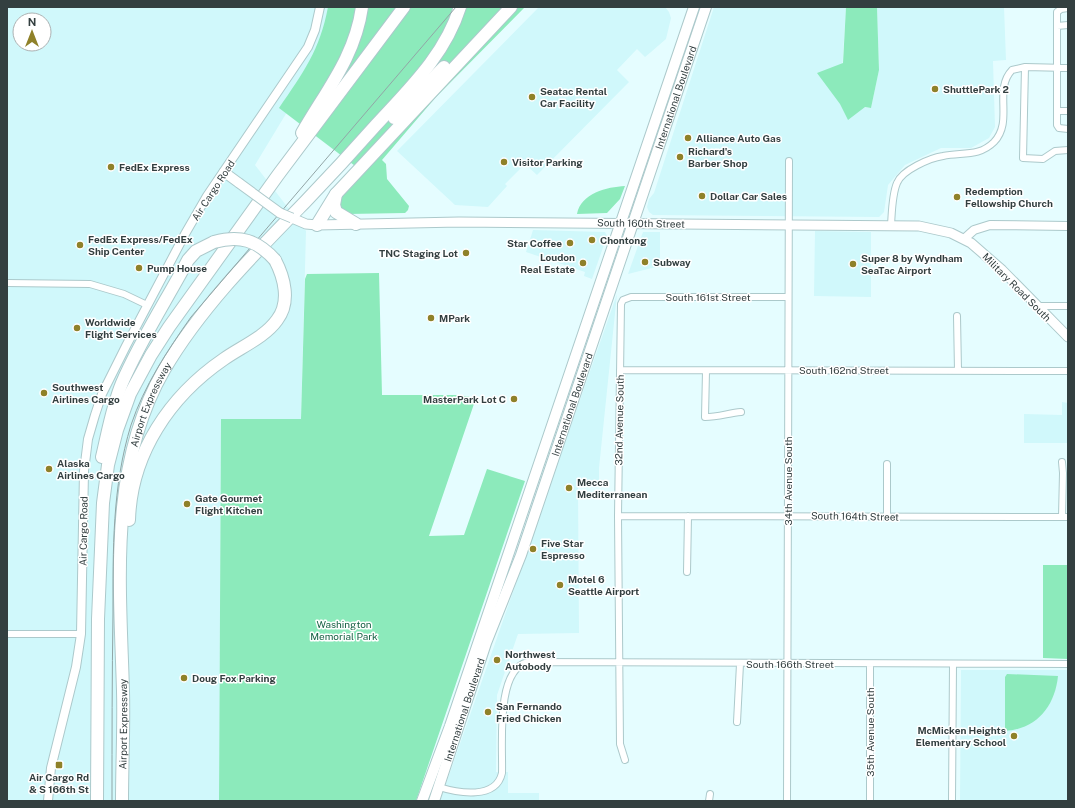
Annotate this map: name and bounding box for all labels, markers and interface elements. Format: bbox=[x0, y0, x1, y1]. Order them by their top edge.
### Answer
north arrow bbox=[12, 12, 52, 52]
text: N bbox=[28, 16, 36, 28]
street label: International Boulevard bbox=[652, 44, 699, 151]
place label: ShuttlePark 2 bbox=[943, 83, 1009, 95]
marker: ShuttlePark 2 bbox=[930, 84, 940, 94]
place label: Seatac Rental Car Facility bbox=[540, 85, 607, 109]
marker: Seatac Rental Car Facility bbox=[527, 92, 537, 102]
place label: Alliance Auto Gas bbox=[696, 132, 781, 144]
marker: Alliance Auto Gas bbox=[683, 133, 693, 143]
place label: Richard's Barber Shop bbox=[688, 145, 748, 169]
marker: Richard's Barber Shop bbox=[675, 152, 685, 162]
place label: Visitor Parking bbox=[512, 156, 583, 168]
street label: Air Cargo Road bbox=[189, 157, 237, 223]
marker: Visitor Parking bbox=[499, 157, 509, 167]
place label: FedEx Express bbox=[119, 161, 190, 173]
marker: FedEx Express bbox=[106, 162, 116, 172]
place label: Redemption Fellowship Church bbox=[965, 185, 1053, 209]
place label: Dollar Car Sales bbox=[710, 190, 787, 202]
marker: Dollar Car Sales bbox=[697, 191, 707, 201]
marker: Redemption Fellowship Church bbox=[952, 192, 962, 202]
street label: South 160th Street bbox=[597, 216, 685, 230]
place label: FedEx Express/FedEx Ship Center bbox=[88, 233, 193, 257]
place label: Chontong bbox=[600, 234, 647, 246]
marker: Chontong bbox=[587, 235, 597, 245]
place label: Star Coffee bbox=[507, 237, 562, 249]
marker: Star Coffee bbox=[565, 238, 575, 248]
marker: FedEx Express/FedEx Ship Center bbox=[75, 240, 85, 250]
place label: TNC Staging Lot bbox=[379, 247, 458, 259]
marker: TNC Staging Lot bbox=[461, 248, 471, 258]
street label: Military Road South bbox=[980, 250, 1054, 324]
place label: Loudon Real Estate bbox=[520, 251, 575, 275]
place label: Super 8 by Wyndham SeaTac Airport bbox=[861, 252, 963, 276]
place label: Subway bbox=[653, 256, 691, 268]
marker: Subway bbox=[640, 257, 650, 267]
marker: Loudon Real Estate bbox=[578, 258, 588, 268]
marker: Super 8 by Wyndham SeaTac Airport bbox=[848, 259, 858, 269]
place label: Pump House bbox=[147, 262, 207, 274]
marker: Pump House bbox=[134, 263, 144, 273]
street label: South 161st Street bbox=[665, 291, 751, 303]
place label: MPark bbox=[439, 312, 470, 324]
marker: MPark bbox=[426, 313, 436, 323]
place label: Worldwide Flight Services bbox=[85, 316, 157, 340]
marker: Worldwide Flight Services bbox=[72, 323, 82, 333]
street label: International Boulevard bbox=[549, 351, 595, 458]
street label: Airport Expressway bbox=[128, 359, 174, 448]
street label: South 162nd Street bbox=[799, 364, 889, 376]
street label: 32nd Avenue South bbox=[612, 374, 626, 466]
place label: Southwest Airlines Cargo bbox=[52, 381, 120, 405]
marker: Southwest Airlines Cargo bbox=[39, 388, 49, 398]
place label: MasterPark Lot C bbox=[423, 393, 506, 405]
marker: MasterPark Lot C bbox=[509, 394, 519, 404]
street label: 34th Avenue South bbox=[782, 436, 794, 526]
place label: Alaska Airlines Cargo bbox=[57, 457, 125, 481]
marker: Alaska Airlines Cargo bbox=[44, 464, 54, 474]
place label: Mecca Mediterranean bbox=[577, 476, 647, 500]
marker: Mecca Mediterranean bbox=[564, 483, 574, 493]
place label: Gate Gourmet Flight Kitchen bbox=[195, 492, 262, 516]
street label: Air Cargo Road bbox=[76, 496, 90, 566]
marker: Gate Gourmet Flight Kitchen bbox=[182, 499, 192, 509]
street label: South 164th Street bbox=[811, 509, 899, 523]
place label: Five Star Espresso bbox=[541, 537, 585, 561]
marker: Five Star Espresso bbox=[528, 544, 538, 554]
place label: Motel 6 Seattle Airport bbox=[568, 573, 639, 597]
marker: Motel 6 Seattle Airport bbox=[555, 580, 565, 590]
park label: Washington Memorial Park bbox=[310, 618, 378, 642]
place label: Northwest Autobody bbox=[505, 648, 555, 672]
marker: Northwest Autobody bbox=[492, 655, 502, 665]
street label: International Boulevard bbox=[441, 656, 487, 763]
street label: South 166th Street bbox=[746, 658, 834, 670]
place label: Doug Fox Parking bbox=[192, 672, 276, 684]
marker: Doug Fox Parking bbox=[179, 673, 189, 683]
street label: Airport Expressway bbox=[116, 678, 129, 770]
street label: 35th Avenue South bbox=[864, 687, 876, 777]
place label: San Fernando Fried Chicken bbox=[496, 700, 562, 724]
marker: San Fernando Fried Chicken bbox=[483, 707, 493, 717]
place label: McMicken Heights Elementary School bbox=[916, 724, 1006, 748]
marker: McMicken Heights Elementary School bbox=[1009, 731, 1019, 741]
marker: Air Cargo Rd & S 166th St bbox=[54, 760, 64, 770]
place label: Air Cargo Rd & S 166th St bbox=[29, 771, 89, 795]

